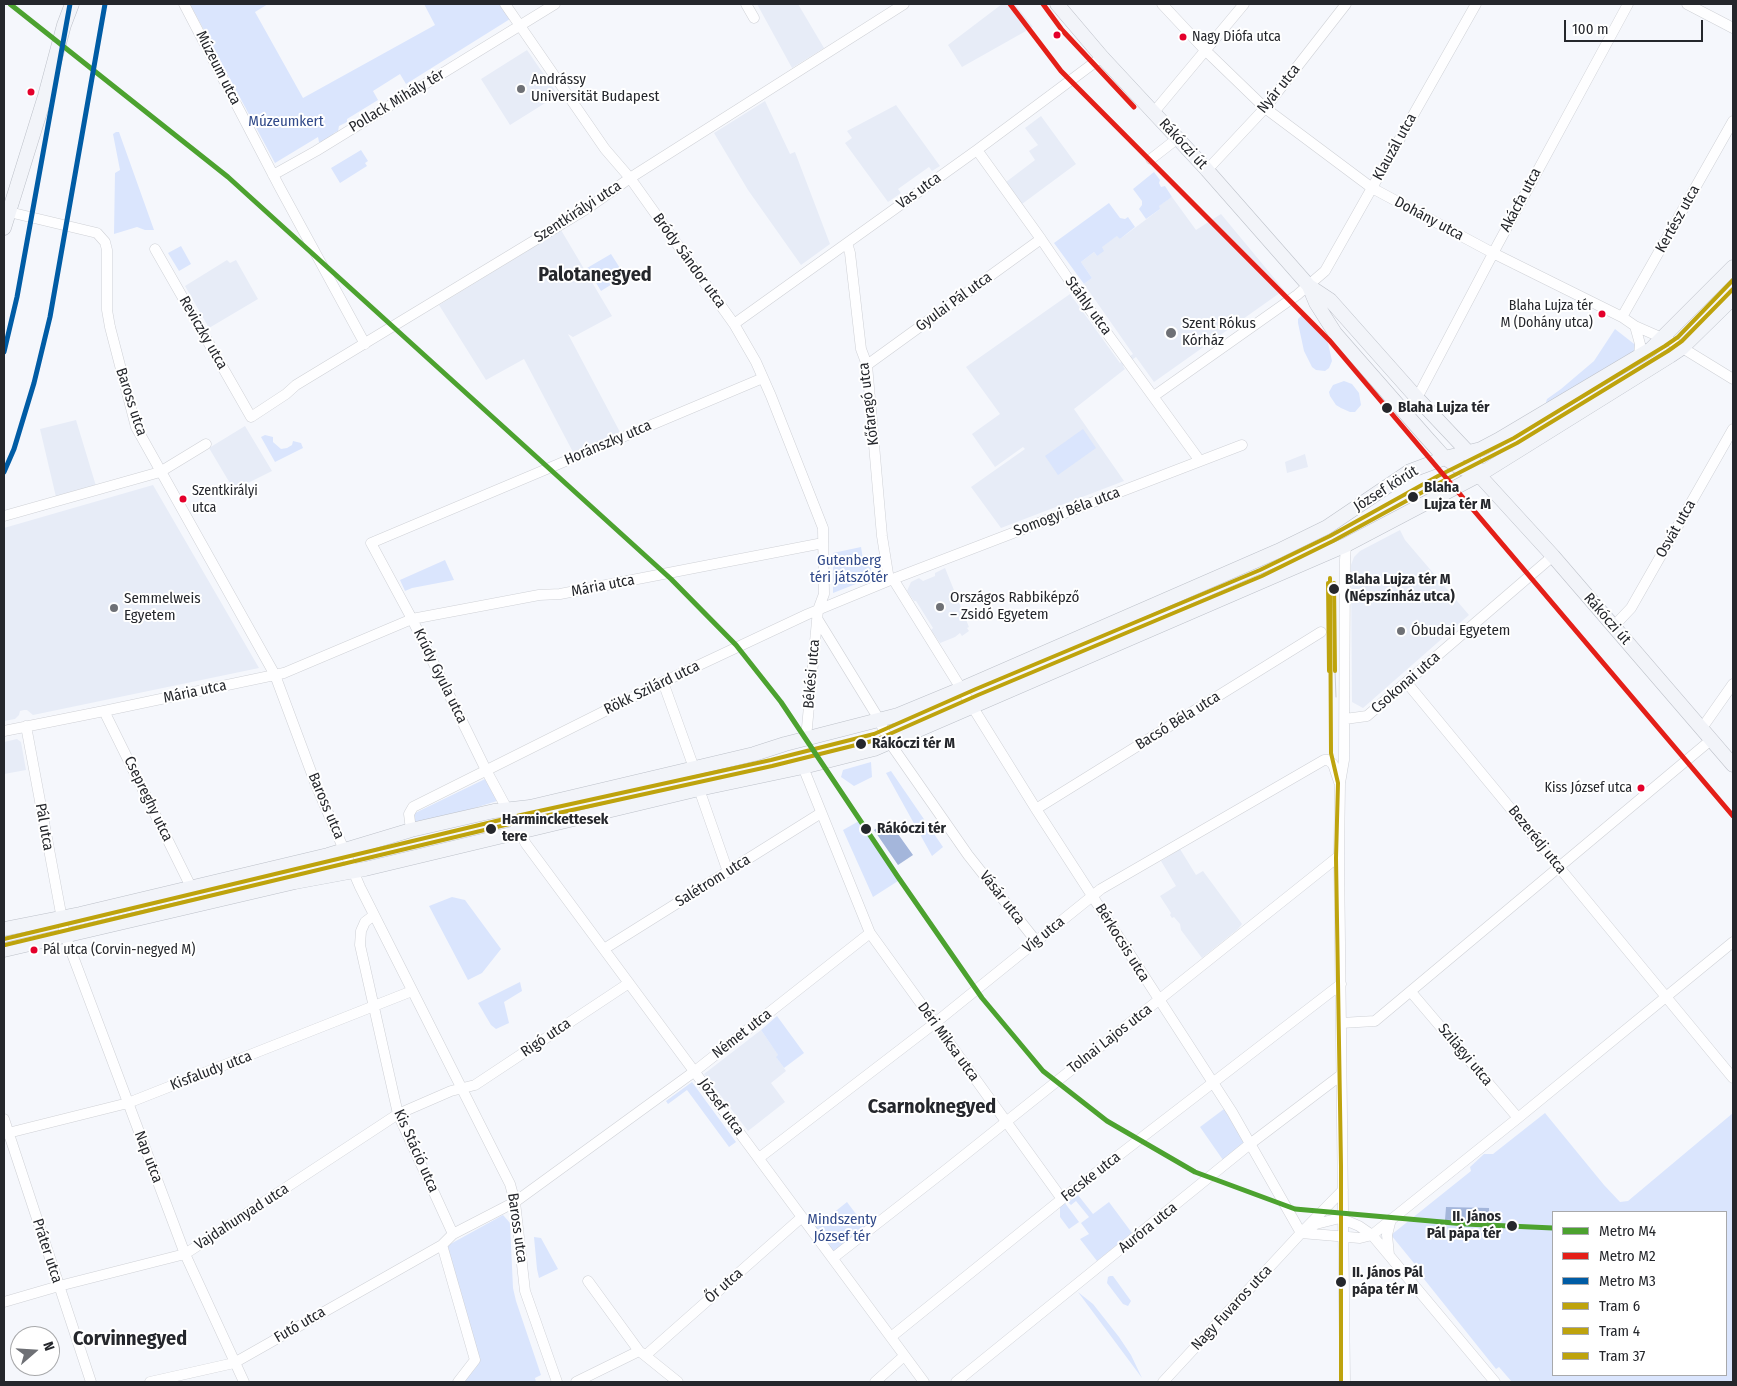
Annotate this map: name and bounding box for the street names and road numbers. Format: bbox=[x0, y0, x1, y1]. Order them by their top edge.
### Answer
street label: Múzeum utca bbox=[192, 28, 244, 108]
street label: Nyár utca bbox=[1254, 61, 1304, 117]
street label: Pollack Mihály tér bbox=[346, 65, 448, 137]
street label: Klauzál utca bbox=[1369, 110, 1421, 184]
street label: Rákóczi út bbox=[1155, 115, 1211, 173]
street label: Akácfa utca bbox=[1497, 165, 1545, 235]
street label: Vas utca bbox=[893, 169, 945, 213]
street label: Szentkirályi utca bbox=[531, 177, 625, 247]
street label: Kertész utca bbox=[1652, 182, 1704, 256]
street label: Dohány utca bbox=[1391, 193, 1467, 245]
street label: Bródy Sándor utca bbox=[649, 210, 729, 312]
street label: Gyulai Pál utca bbox=[912, 268, 996, 336]
street label: Stáhly utca bbox=[1061, 273, 1115, 339]
street label: Reviczky utca bbox=[175, 293, 231, 373]
street label: Kőfaragó utca bbox=[855, 361, 883, 447]
street label: Baross utca bbox=[112, 366, 150, 438]
street label: Horánszky utca bbox=[562, 417, 654, 469]
street label: József körút bbox=[1351, 462, 1421, 516]
street label: Somogyi Béla utca bbox=[1011, 483, 1123, 541]
street label: Osvát utca bbox=[1652, 497, 1700, 561]
street label: Mária utca bbox=[570, 571, 636, 601]
street label: Rákóczi út bbox=[1580, 590, 1634, 648]
street label: Krúdy Gyula utca bbox=[409, 626, 471, 726]
street label: Békési utca bbox=[800, 638, 824, 710]
street label: Csokonai utca bbox=[1368, 648, 1444, 718]
street label: Rökk Szilárd utca bbox=[601, 657, 703, 719]
street label: Mária utca bbox=[162, 677, 228, 707]
street label: Bacsó Béla utca bbox=[1132, 688, 1224, 754]
street label: Csepreghy utca bbox=[120, 753, 176, 845]
street label: Baross utca bbox=[304, 770, 348, 842]
street label: Pál utca bbox=[31, 802, 57, 852]
street label: Bezerédj utca bbox=[1504, 802, 1570, 878]
street label: Salétrom utca bbox=[672, 851, 754, 911]
street label: Vásár utca bbox=[976, 868, 1028, 928]
street label: Bérkocsis utca bbox=[1091, 901, 1153, 985]
street label: Víg utca bbox=[1020, 913, 1068, 957]
street label: Déri Miksa utca bbox=[913, 999, 983, 1085]
street label: Tolnai Lajos utca bbox=[1064, 1001, 1156, 1077]
street label: Német utca bbox=[709, 1005, 775, 1063]
street label: Rigó utca bbox=[518, 1015, 574, 1061]
street label: Szilágyi utca bbox=[1434, 1020, 1496, 1090]
street label: Kisfaludy utca bbox=[168, 1047, 254, 1095]
street label: József utca bbox=[694, 1075, 748, 1139]
street label: Kis Stáció utca bbox=[390, 1107, 442, 1195]
street label: Nap utca bbox=[130, 1129, 166, 1185]
street label: Fecske utca bbox=[1058, 1148, 1124, 1206]
street label: Vajdahunyad utca bbox=[192, 1180, 292, 1254]
street label: Baross utca bbox=[503, 1192, 531, 1264]
street label: Auróra utca bbox=[1115, 1199, 1181, 1257]
street label: Práter utca bbox=[28, 1217, 66, 1285]
street label: Nagy Fuvaros utca bbox=[1188, 1262, 1276, 1354]
street label: Őr utca bbox=[701, 1265, 747, 1307]
street label: Futó utca bbox=[271, 1303, 329, 1347]

